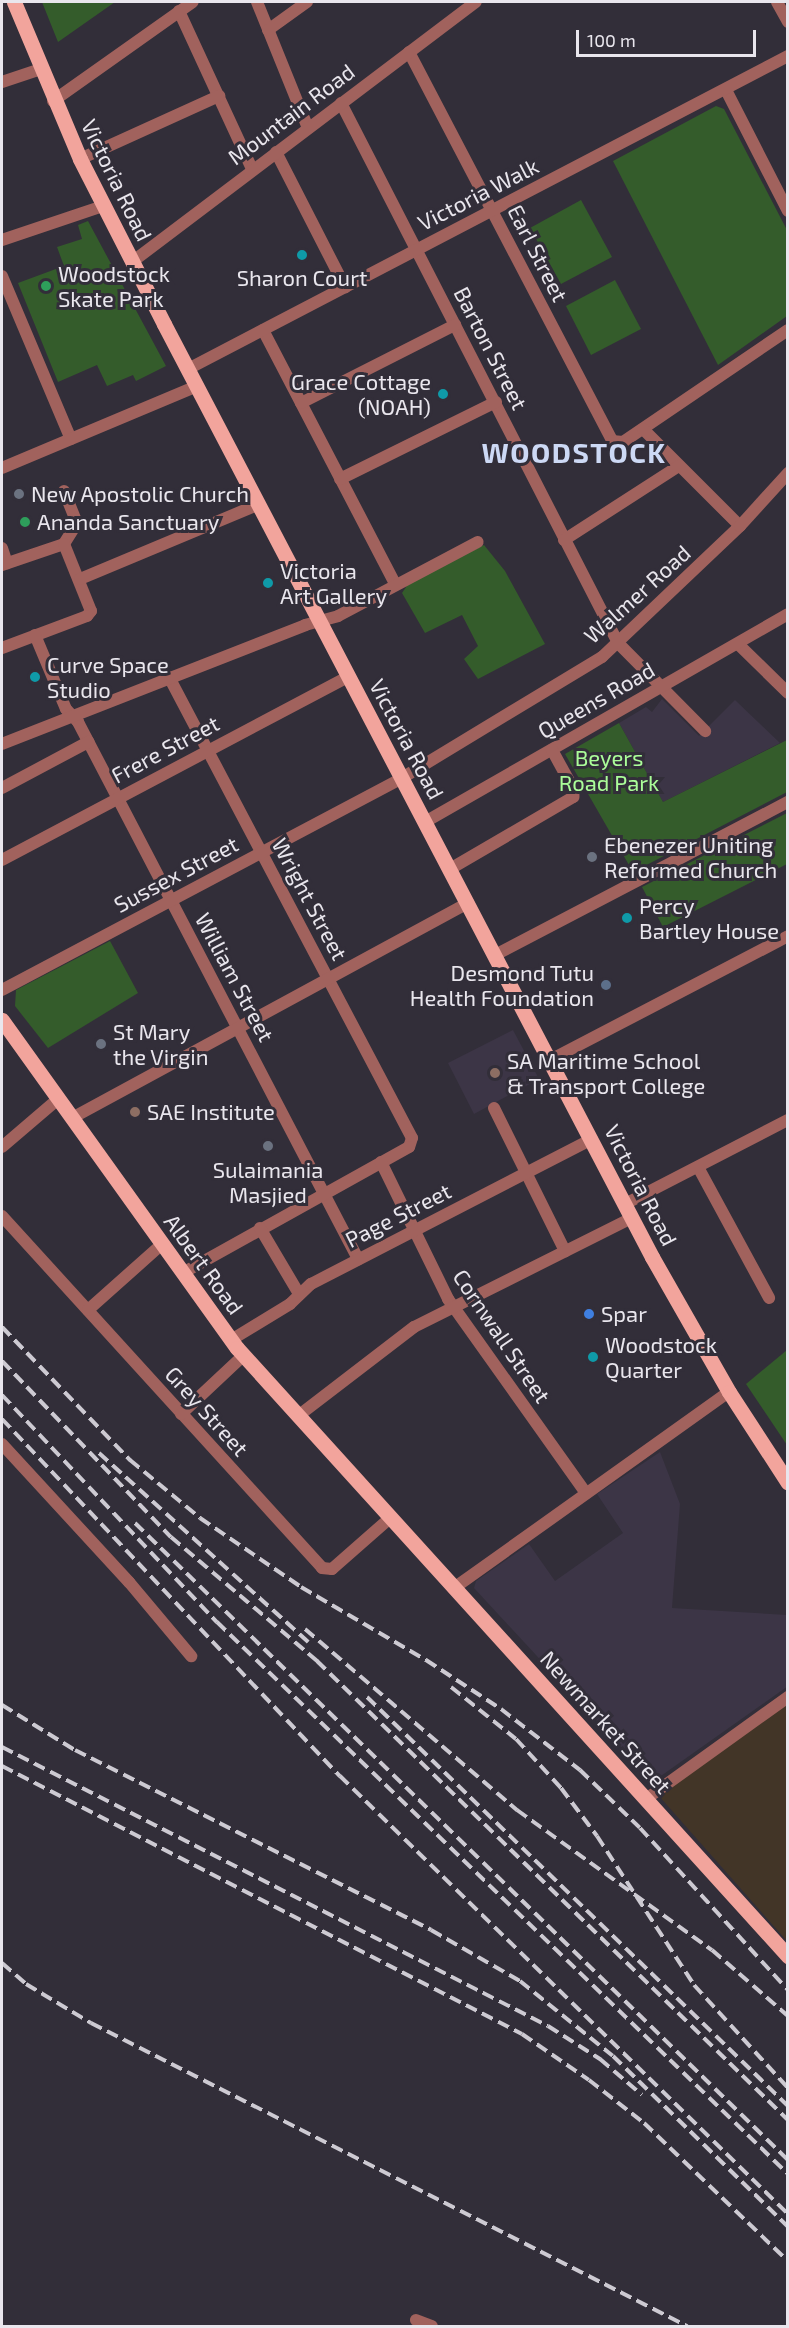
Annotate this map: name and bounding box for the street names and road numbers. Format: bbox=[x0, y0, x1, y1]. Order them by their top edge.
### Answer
street label: Mountain Road bbox=[223, 58, 359, 170]
street label: Victoria Road bbox=[76, 115, 158, 245]
street label: Victoria Walk bbox=[413, 152, 543, 236]
street label: Earl Street bbox=[502, 200, 574, 306]
street label: Barton Street bbox=[449, 282, 533, 414]
street label: Walmer Road bbox=[578, 539, 696, 649]
street label: Queens Road bbox=[533, 656, 659, 744]
street label: Victoria Road bbox=[364, 674, 450, 804]
street label: Frere Street bbox=[107, 710, 223, 788]
street label: Sussex Street bbox=[109, 830, 243, 918]
street label: Wright Street bbox=[267, 833, 353, 965]
street label: William Street bbox=[190, 908, 280, 1046]
street label: Victoria Road bbox=[599, 1120, 683, 1250]
street label: Page Street bbox=[341, 1177, 455, 1253]
street label: Albert Road bbox=[159, 1209, 249, 1319]
street label: Cornwall Street bbox=[447, 1264, 557, 1408]
street label: Grey Street bbox=[160, 1361, 254, 1461]
street label: Newmarket Street bbox=[535, 1645, 677, 1799]

